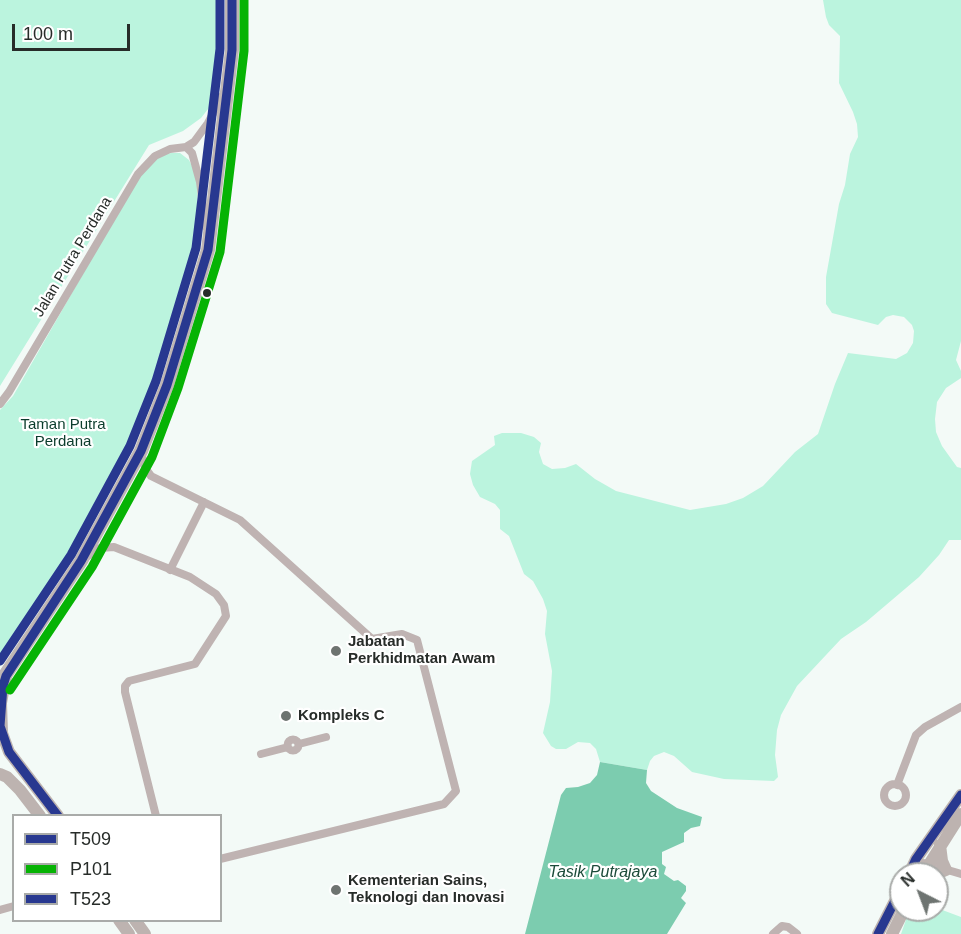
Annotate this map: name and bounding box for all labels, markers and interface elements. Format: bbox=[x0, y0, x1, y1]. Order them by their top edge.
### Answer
scale bar bbox=[15, 12, 134, 50]
text: 100 m bbox=[23, 24, 73, 44]
street label: Jalan Putra Perdana bbox=[30, 194, 116, 320]
unlabelled marker bbox=[201, 287, 213, 299]
park label: Taman Putra Perdana bbox=[20, 416, 106, 451]
place label: Jabatan Perkhidmatan Awam bbox=[348, 633, 495, 668]
marker: Jabatan Perkhidmatan Awam bbox=[329, 644, 343, 658]
place label: Kompleks C bbox=[298, 707, 385, 725]
marker: Kompleks C bbox=[279, 709, 293, 723]
legend bbox=[12, 814, 222, 922]
text: T509 bbox=[70, 829, 111, 849]
text: P101 bbox=[70, 859, 112, 879]
north arrow bbox=[889, 862, 949, 922]
water label: Tasik Putrajaya bbox=[549, 863, 657, 883]
text: N bbox=[898, 870, 918, 890]
place label: Kementerian Sains, Teknologi dan Inovasi bbox=[348, 872, 504, 907]
marker: Kementerian Sains, Teknologi dan Inovasi bbox=[329, 883, 343, 897]
text: T523 bbox=[70, 889, 111, 909]

